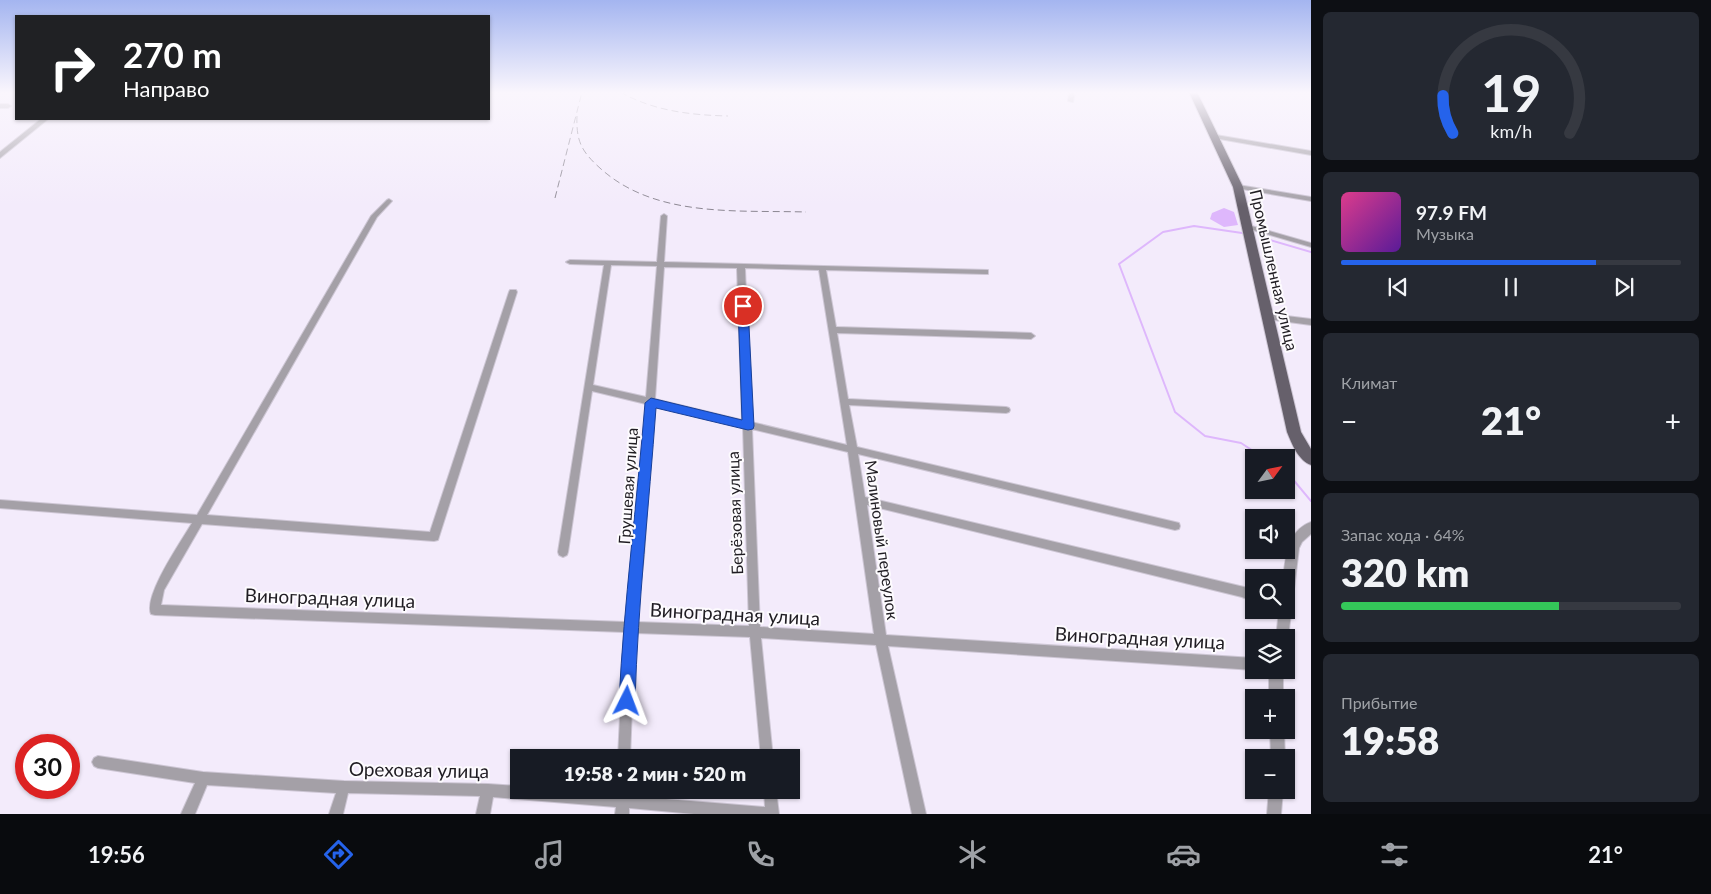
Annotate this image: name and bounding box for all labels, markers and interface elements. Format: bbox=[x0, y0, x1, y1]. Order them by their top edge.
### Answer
text: 270 m bbox=[123, 33, 222, 75]
icon: right bbox=[40, 35, 105, 100]
text: 19 bbox=[1481, 61, 1541, 123]
text: Направо bbox=[123, 75, 209, 102]
text: km/h bbox=[1490, 120, 1532, 142]
street label: Промышленная улица bbox=[1247, 187, 1302, 352]
text: 97.9 FM bbox=[1416, 201, 1487, 224]
text: Музыка bbox=[1416, 224, 1474, 243]
icon: previous bbox=[1384, 273, 1412, 301]
icon: pause bbox=[1497, 273, 1525, 301]
icon: next bbox=[1610, 273, 1638, 301]
pin bbox=[722, 285, 764, 327]
icon: arrive bbox=[729, 292, 757, 320]
text: Климат bbox=[1341, 373, 1397, 392]
text: 21° bbox=[1481, 397, 1541, 443]
text: − bbox=[1341, 404, 1357, 438]
text: + bbox=[1665, 404, 1681, 438]
street label: Грушевая улица bbox=[614, 427, 641, 545]
north arrow bbox=[1245, 449, 1295, 499]
map controls bbox=[1245, 449, 1295, 799]
street label: Берёзовая улица bbox=[723, 451, 746, 575]
street label: Малиновый переулок bbox=[862, 459, 903, 622]
button: sound bbox=[1245, 509, 1295, 559]
text: Запас хода · 64% bbox=[1341, 525, 1465, 544]
text: 320 km bbox=[1341, 549, 1469, 595]
button: search bbox=[1245, 569, 1295, 619]
street label: Виноградная улица bbox=[244, 583, 416, 612]
street label: Виноградная улица bbox=[649, 598, 821, 629]
street label: Виноградная улица bbox=[1054, 622, 1226, 653]
button: layers bbox=[1245, 629, 1295, 679]
position arrow bbox=[600, 674, 652, 726]
button: + bbox=[1245, 689, 1295, 739]
text: Прибытие bbox=[1341, 693, 1417, 712]
text: 19:58 bbox=[1341, 717, 1439, 763]
speed limit sign: 30 bbox=[15, 734, 80, 799]
button: − bbox=[1245, 749, 1295, 799]
street label: Ореховая улица bbox=[349, 757, 489, 782]
text: 19:58 · 2 мин · 520 m bbox=[564, 762, 746, 785]
icon: directions bbox=[321, 837, 356, 872]
icon: music bbox=[532, 837, 567, 872]
icon: phone bbox=[743, 837, 778, 872]
icon: climate bbox=[955, 837, 990, 872]
icon: car bbox=[1166, 837, 1201, 872]
icon: filters bbox=[1377, 837, 1412, 872]
text: 19:56 bbox=[88, 841, 145, 868]
text: 21° bbox=[1588, 841, 1623, 868]

